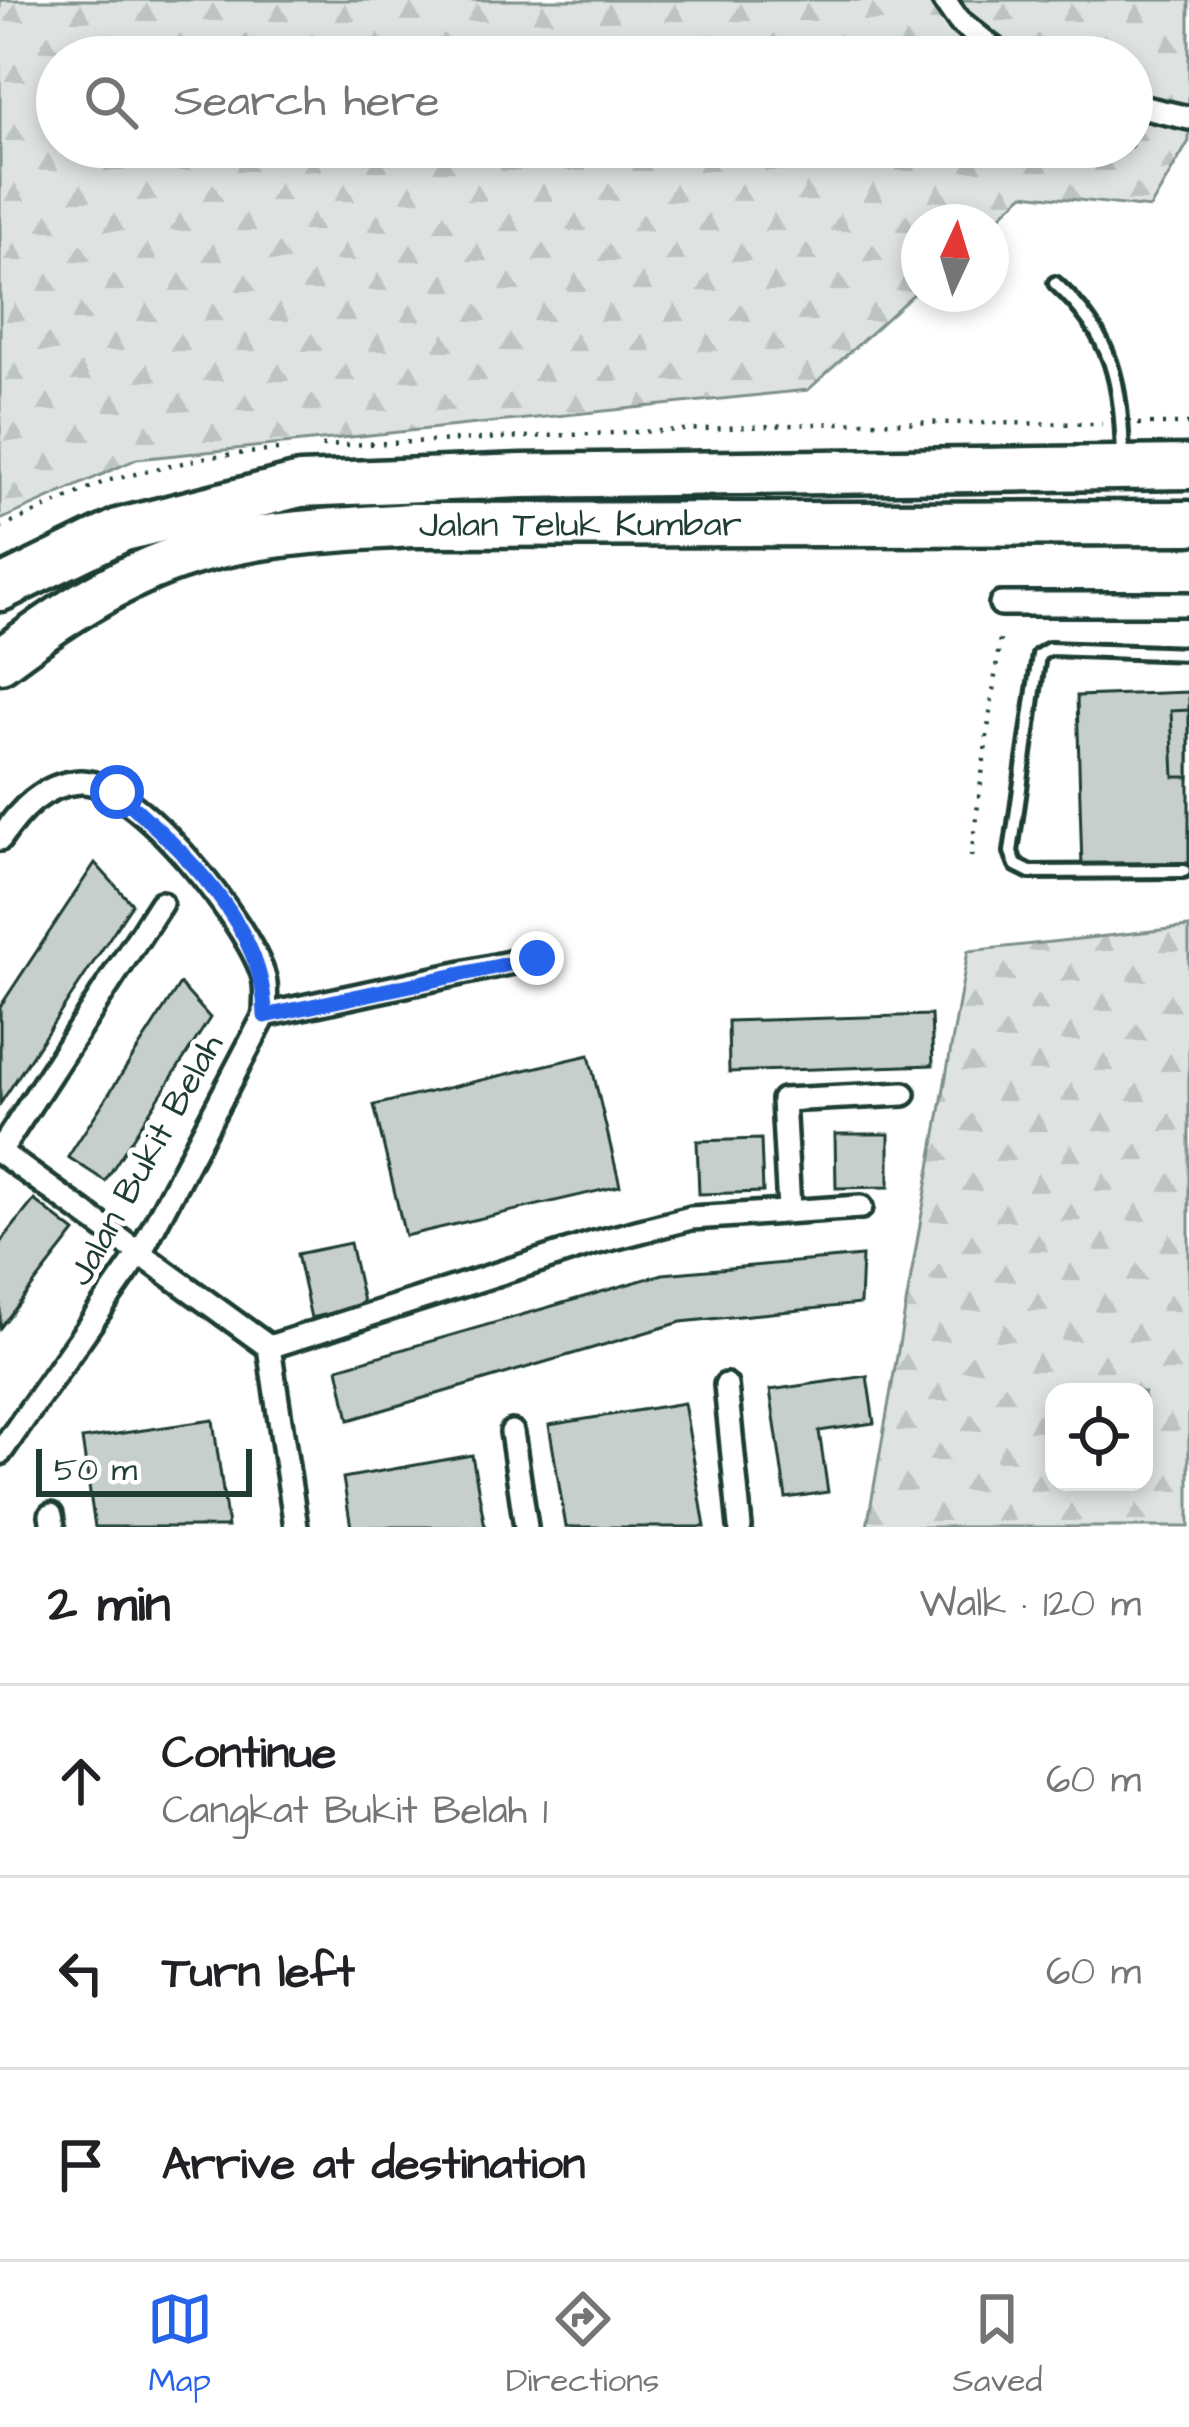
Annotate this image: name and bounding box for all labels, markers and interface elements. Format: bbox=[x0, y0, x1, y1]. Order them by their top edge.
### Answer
search box bbox=[36, 36, 1153, 168]
icon: search bbox=[78, 69, 144, 135]
text: Search here bbox=[174, 71, 440, 133]
north arrow bbox=[901, 204, 1009, 312]
street label: Jalan Teluk Kumbar bbox=[419, 499, 742, 550]
route start bbox=[90, 765, 144, 819]
route end bbox=[510, 931, 564, 985]
street label: Jalan Bukit Belah bbox=[56, 1025, 237, 1295]
map controls bbox=[1045, 1383, 1153, 1491]
button: locate bbox=[1045, 1383, 1153, 1491]
scale bar bbox=[36, 1443, 252, 1496]
text: 50 m bbox=[54, 1447, 137, 1493]
text: 2 min bbox=[48, 1570, 171, 1641]
text: Walk · 120 m bbox=[920, 1578, 1141, 1632]
text: Continue bbox=[162, 1723, 336, 1785]
icon: ahead bbox=[48, 1748, 114, 1814]
text: 60 m bbox=[1046, 1754, 1141, 1808]
text: Cangkat Bukit Belah 1 bbox=[162, 1785, 548, 1839]
icon: left bbox=[48, 1940, 114, 2006]
text: Turn left bbox=[162, 1942, 355, 2004]
text: 60 m bbox=[1046, 1946, 1141, 2000]
icon: arrive bbox=[48, 2132, 114, 2198]
text: Arrive at destination bbox=[162, 2134, 585, 2196]
tab: Map bbox=[147, 2286, 213, 2404]
tab: Directions bbox=[506, 2286, 659, 2404]
tab: Saved bbox=[952, 2286, 1042, 2404]

